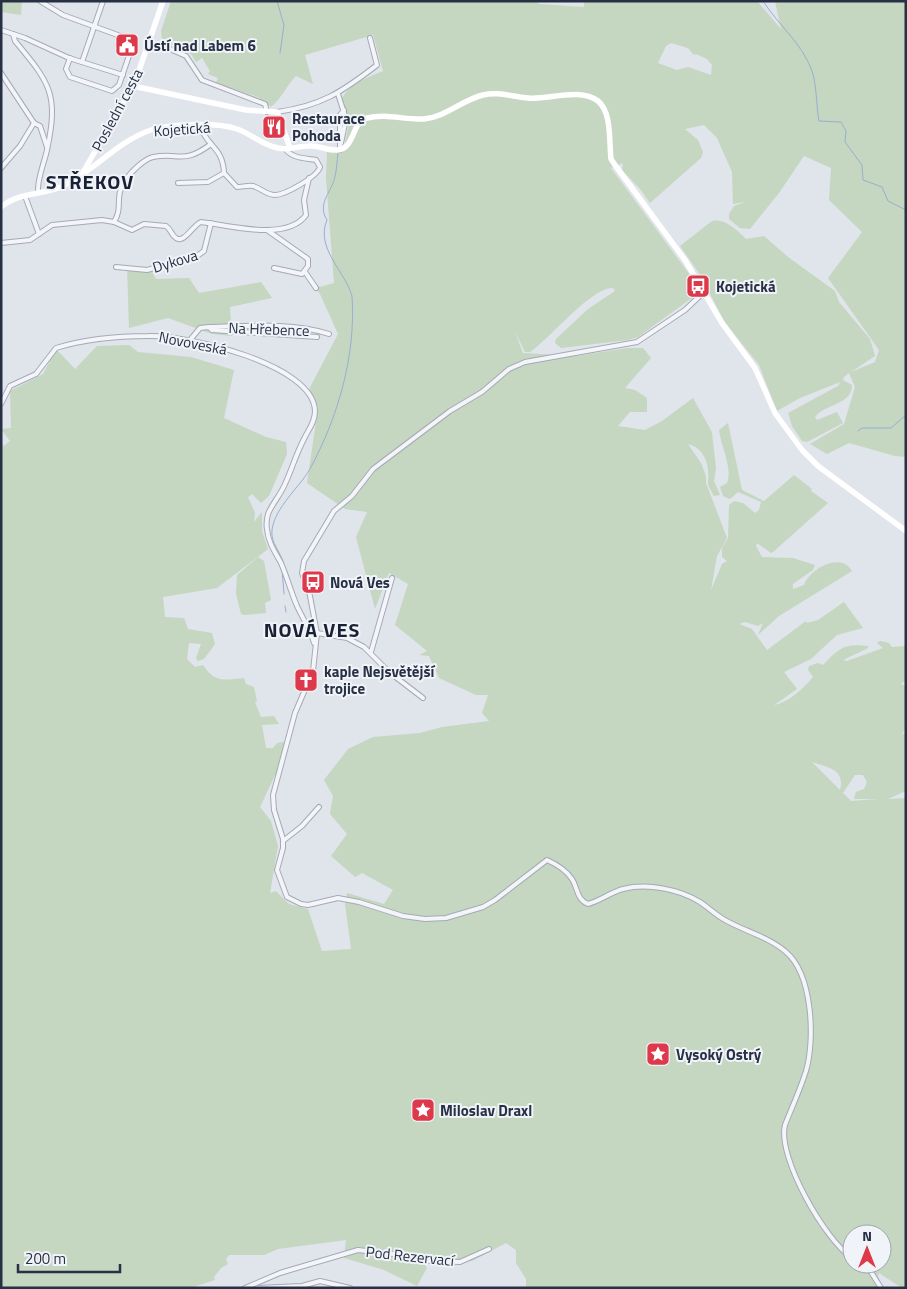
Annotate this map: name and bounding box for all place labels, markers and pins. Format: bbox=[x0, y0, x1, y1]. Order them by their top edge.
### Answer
public building icon: Ústí nad Labem 6 bbox=[114, 32, 140, 58]
place label: Ústí nad Labem 6 bbox=[144, 34, 256, 57]
place label: Restaurace Pohoda bbox=[292, 107, 365, 147]
restaurant icon: Restaurace Pohoda bbox=[261, 114, 287, 140]
bus stop icon: Kojetická bbox=[685, 273, 711, 299]
place label: Kojetická bbox=[716, 275, 776, 298]
bus stop icon: Nová Ves bbox=[300, 569, 326, 595]
place label: Nová Ves bbox=[330, 571, 390, 594]
place label: kaple Nejsvětější trojice bbox=[324, 660, 435, 700]
church icon: kaple Nejsvětější trojice bbox=[293, 667, 319, 693]
place icon: Vysoký Ostrý bbox=[645, 1041, 671, 1067]
place label: Vysoký Ostrý bbox=[676, 1043, 762, 1066]
place icon: Miloslav Draxl bbox=[410, 1097, 436, 1123]
place label: Miloslav Draxl bbox=[440, 1099, 532, 1122]

